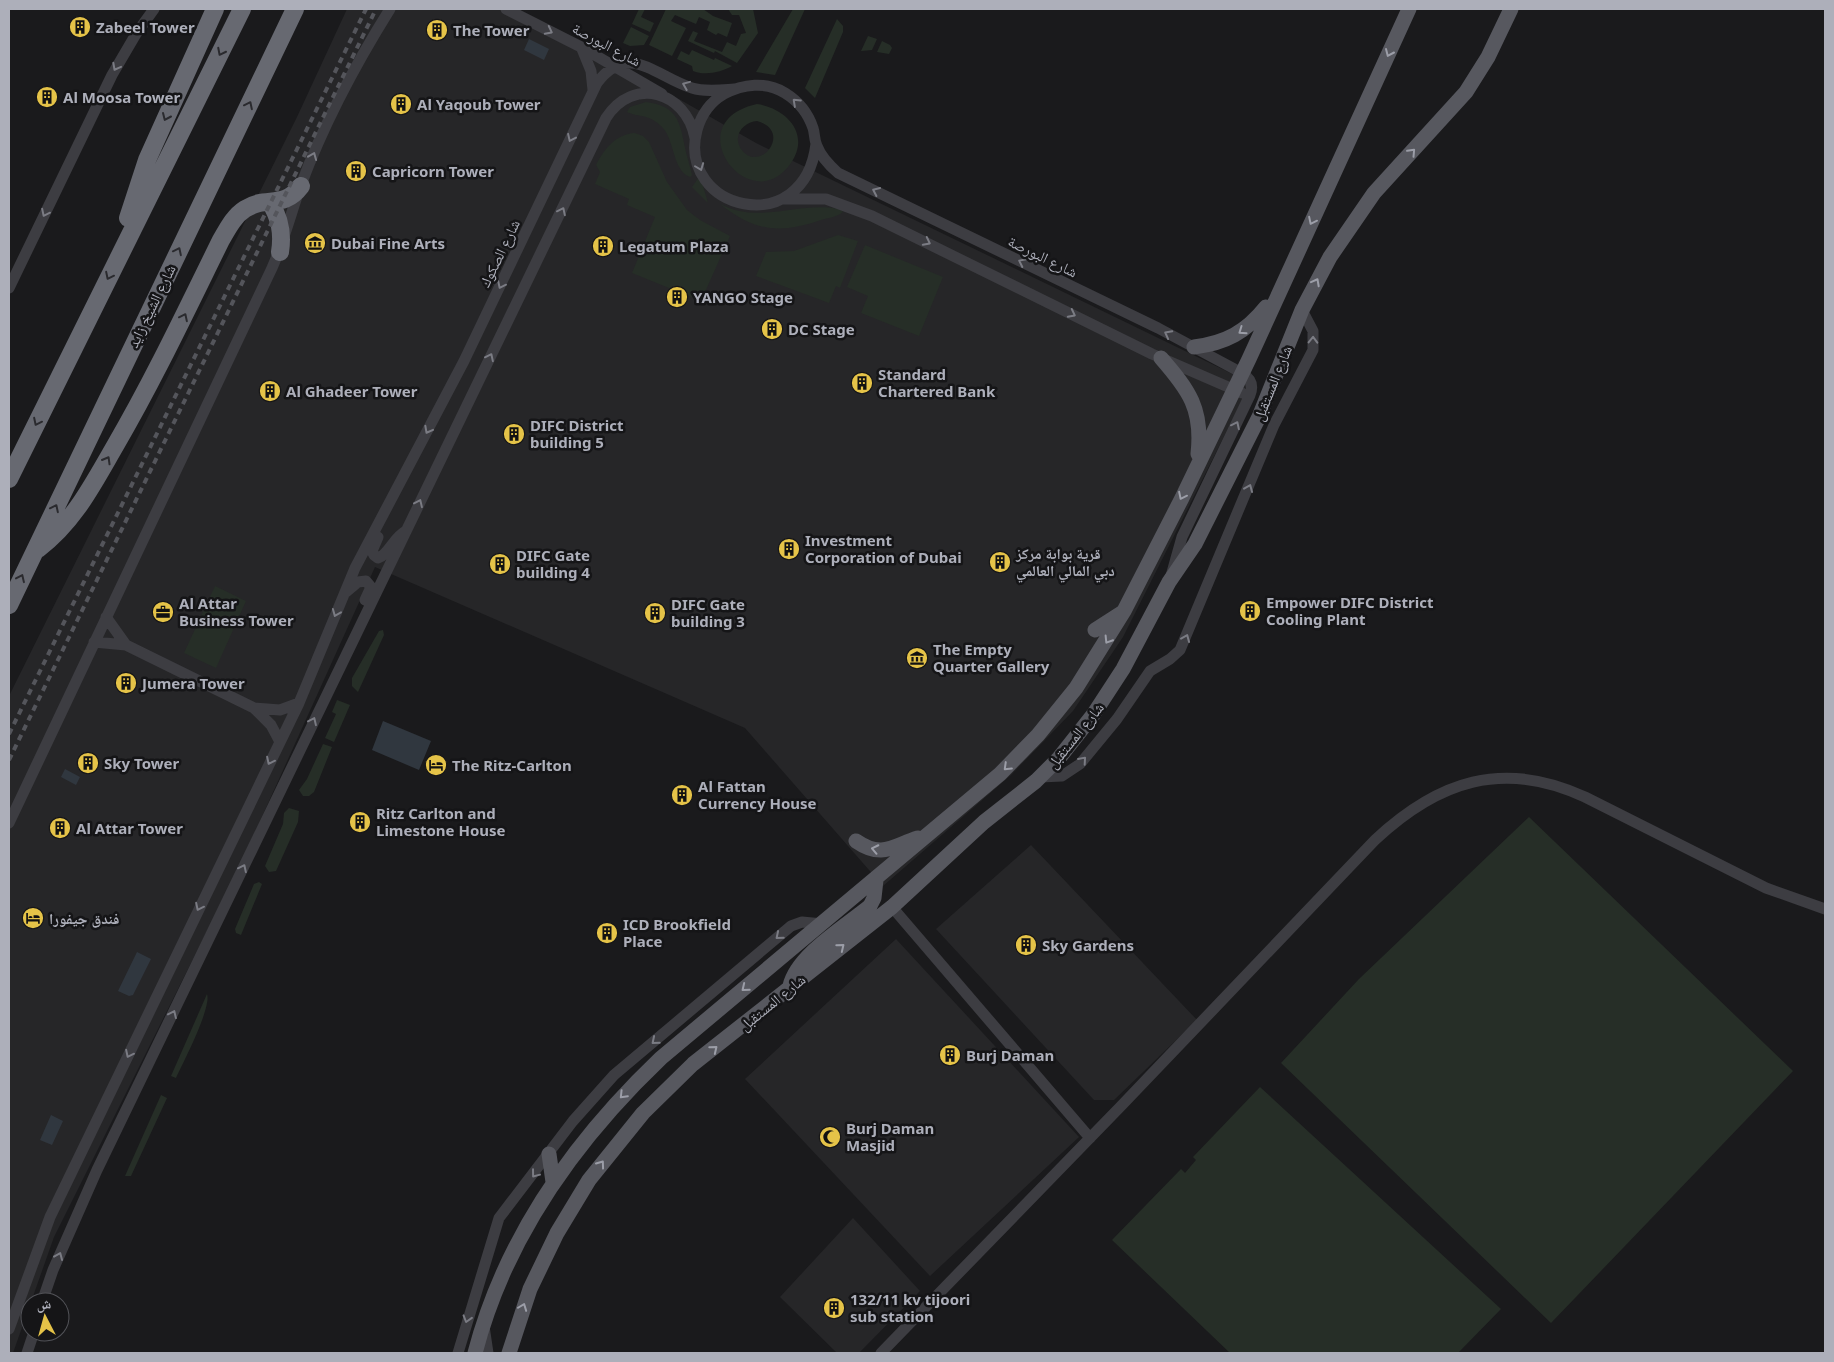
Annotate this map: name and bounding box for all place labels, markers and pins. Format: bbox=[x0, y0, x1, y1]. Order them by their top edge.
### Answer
building icon: Zabeel Tower bbox=[68, 15, 92, 39]
place label: Zabeel Tower bbox=[96, 17, 195, 37]
building icon: The Tower bbox=[425, 18, 449, 42]
place label: The Tower bbox=[453, 20, 530, 40]
building icon: Al Moosa Tower bbox=[35, 85, 59, 109]
place label: Al Moosa Tower bbox=[63, 87, 181, 107]
building icon: Al Yaqoub Tower bbox=[389, 92, 413, 116]
place label: Al Yaqoub Tower bbox=[417, 94, 541, 114]
building icon: Capricorn Tower bbox=[344, 159, 368, 183]
place label: Capricorn Tower bbox=[372, 161, 494, 181]
museum icon: Dubai Fine Arts bbox=[303, 231, 327, 255]
place label: Dubai Fine Arts bbox=[331, 233, 445, 253]
building icon: Legatum Plaza bbox=[591, 234, 615, 258]
place label: Legatum Plaza bbox=[619, 236, 729, 256]
building icon: YANGO Stage bbox=[665, 285, 689, 309]
place label: YANGO Stage bbox=[693, 287, 793, 307]
building icon: DC Stage bbox=[760, 317, 784, 341]
place label: DC Stage bbox=[788, 319, 855, 339]
place label: Standard Chartered Bank bbox=[878, 364, 996, 401]
building icon: Standard Chartered Bank bbox=[850, 371, 874, 395]
building icon: Al Ghadeer Tower bbox=[258, 379, 282, 403]
place label: Al Ghadeer Tower bbox=[286, 381, 418, 401]
place label: DIFC District building 5 bbox=[530, 415, 624, 452]
building icon: DIFC District building 5 bbox=[502, 422, 526, 446]
place label: Investment Corporation of Dubai bbox=[805, 530, 962, 567]
building icon: Investment Corporation of Dubai bbox=[777, 537, 801, 561]
place label: قرية بوابة مركز دبي المالي العالمي bbox=[1015, 543, 1115, 583]
place label: DIFC Gate building 4 bbox=[516, 545, 590, 582]
building icon: قرية بوابة مركز دبي المالي العالمي bbox=[988, 550, 1012, 574]
building icon: DIFC Gate building 4 bbox=[488, 552, 512, 576]
place label: Empower DIFC District Cooling Plant bbox=[1266, 592, 1434, 629]
place label: Al Attar Business Tower bbox=[179, 593, 294, 630]
place label: DIFC Gate building 3 bbox=[671, 594, 745, 631]
building icon: Empower DIFC District Cooling Plant bbox=[1238, 599, 1262, 623]
office icon: Al Attar Business Tower bbox=[151, 600, 175, 624]
building icon: DIFC Gate building 3 bbox=[643, 601, 667, 625]
place label: The Empty Quarter Gallery bbox=[933, 639, 1050, 676]
museum icon: The Empty Quarter Gallery bbox=[905, 646, 929, 670]
building icon: Jumera Tower bbox=[114, 671, 138, 695]
place label: Jumera Tower bbox=[140, 673, 245, 693]
building icon: Sky Tower bbox=[76, 751, 100, 775]
place label: Sky Tower bbox=[104, 753, 180, 773]
hotel icon: The Ritz-Carlton bbox=[424, 753, 448, 777]
place label: The Ritz-Carlton bbox=[452, 755, 572, 775]
place label: Al Fattan Currency House bbox=[698, 776, 817, 813]
building icon: Al Fattan Currency House bbox=[670, 783, 694, 807]
place label: Ritz Carlton and Limestone House bbox=[376, 803, 506, 840]
building icon: Ritz Carlton and Limestone House bbox=[348, 810, 372, 834]
building icon: Al Attar Tower bbox=[48, 816, 72, 840]
place label: Al Attar Tower bbox=[76, 818, 183, 838]
hotel icon: فندق جيفورا bbox=[21, 906, 45, 930]
place label: فندق جيفورا bbox=[49, 908, 119, 928]
place label: ICD Brookfield Place bbox=[623, 914, 731, 951]
building icon: ICD Brookfield Place bbox=[595, 921, 619, 945]
building icon: Sky Gardens bbox=[1014, 933, 1038, 957]
place label: Sky Gardens bbox=[1042, 935, 1134, 955]
building icon: Burj Daman bbox=[938, 1043, 962, 1067]
place label: Burj Daman bbox=[966, 1045, 1054, 1065]
place label: Burj Daman Masjid bbox=[846, 1118, 934, 1155]
mosque icon: Burj Daman Masjid bbox=[818, 1125, 842, 1149]
place label: 132/11 kv tijoori sub station bbox=[850, 1289, 970, 1326]
building icon: 132/11 kv tijoori sub station bbox=[822, 1296, 846, 1320]

